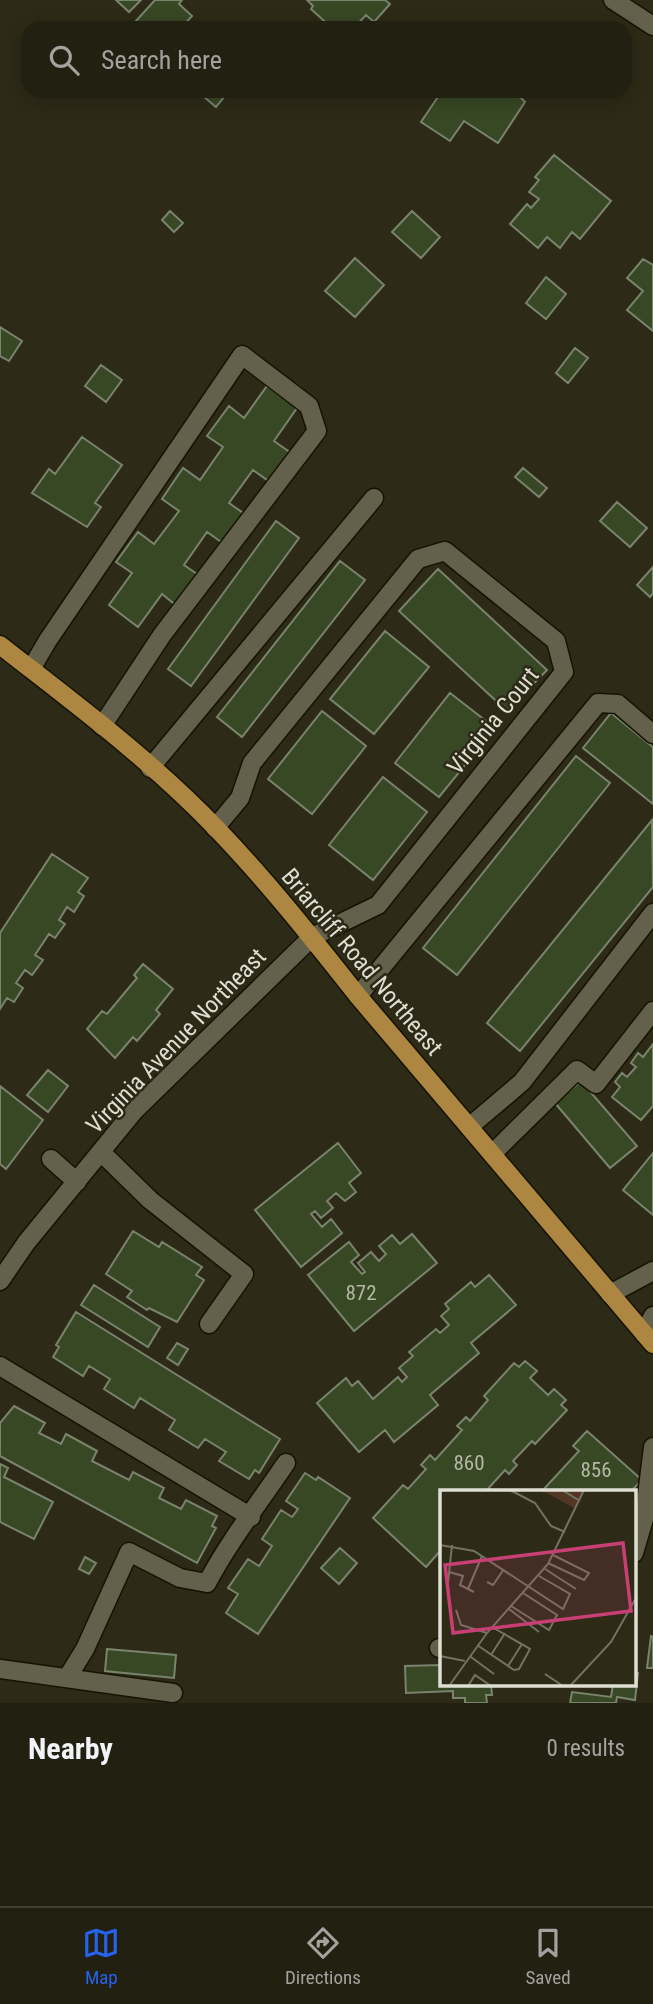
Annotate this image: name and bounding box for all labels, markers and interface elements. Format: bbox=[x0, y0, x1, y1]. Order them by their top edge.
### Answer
search box bbox=[21, 21, 632, 98]
icon: search bbox=[45, 41, 83, 79]
text: Search here bbox=[101, 45, 222, 75]
street label: Virginia Court bbox=[441, 662, 545, 780]
street label: Briarcliff Road Northeast bbox=[276, 863, 448, 1061]
street label: Virginia Avenue Northeast bbox=[80, 943, 272, 1139]
house number: 872 bbox=[345, 1281, 377, 1305]
house number: 860 bbox=[453, 1451, 485, 1475]
house number: 856 bbox=[580, 1458, 612, 1482]
inset map bbox=[440, 1490, 636, 1686]
text: Nearby bbox=[28, 1731, 113, 1766]
text: 0 results bbox=[547, 1735, 625, 1762]
tab: Map bbox=[82, 1924, 120, 1989]
tab: Directions bbox=[285, 1924, 361, 1989]
tab: Saved bbox=[525, 1924, 571, 1989]

